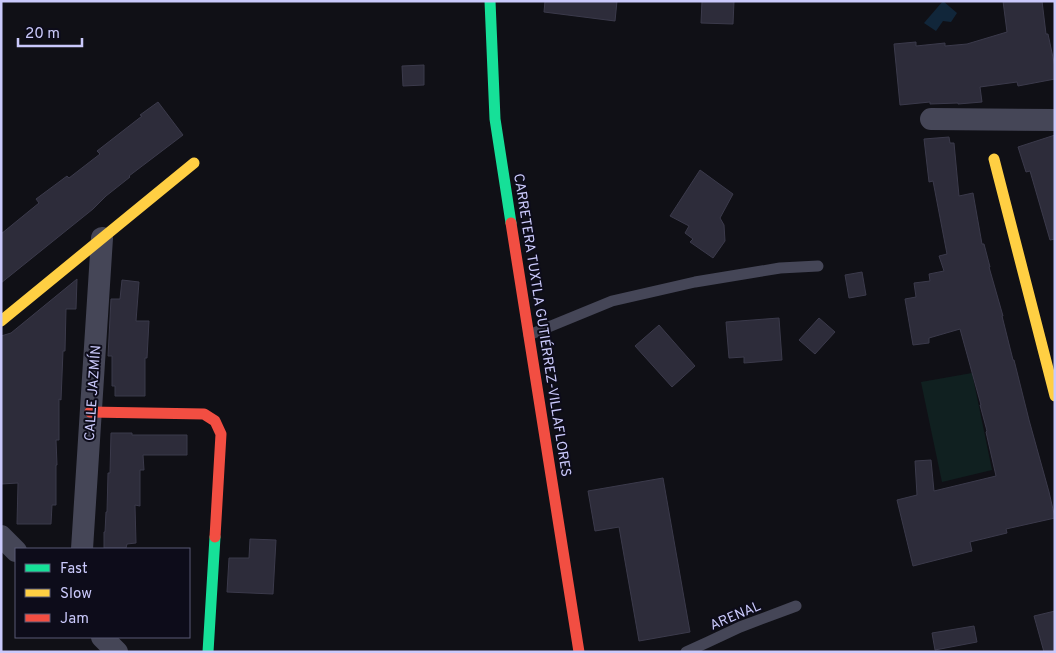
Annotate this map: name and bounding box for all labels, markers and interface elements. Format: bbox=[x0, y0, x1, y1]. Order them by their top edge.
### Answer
scale bar bbox=[18, 15, 81, 47]
text: 20 m bbox=[25, 25, 60, 44]
street label: CARRETERA TUXTLA GUTIÉRREZ-VILLAFLORES bbox=[509, 172, 575, 478]
street label: CALLE JAZMÍN bbox=[81, 345, 105, 442]
legend bbox=[15, 548, 190, 638]
text: Fast bbox=[60, 560, 88, 579]
text: Slow bbox=[60, 585, 92, 604]
street label: ARENAL bbox=[708, 598, 764, 635]
text: Jam bbox=[60, 610, 89, 629]

